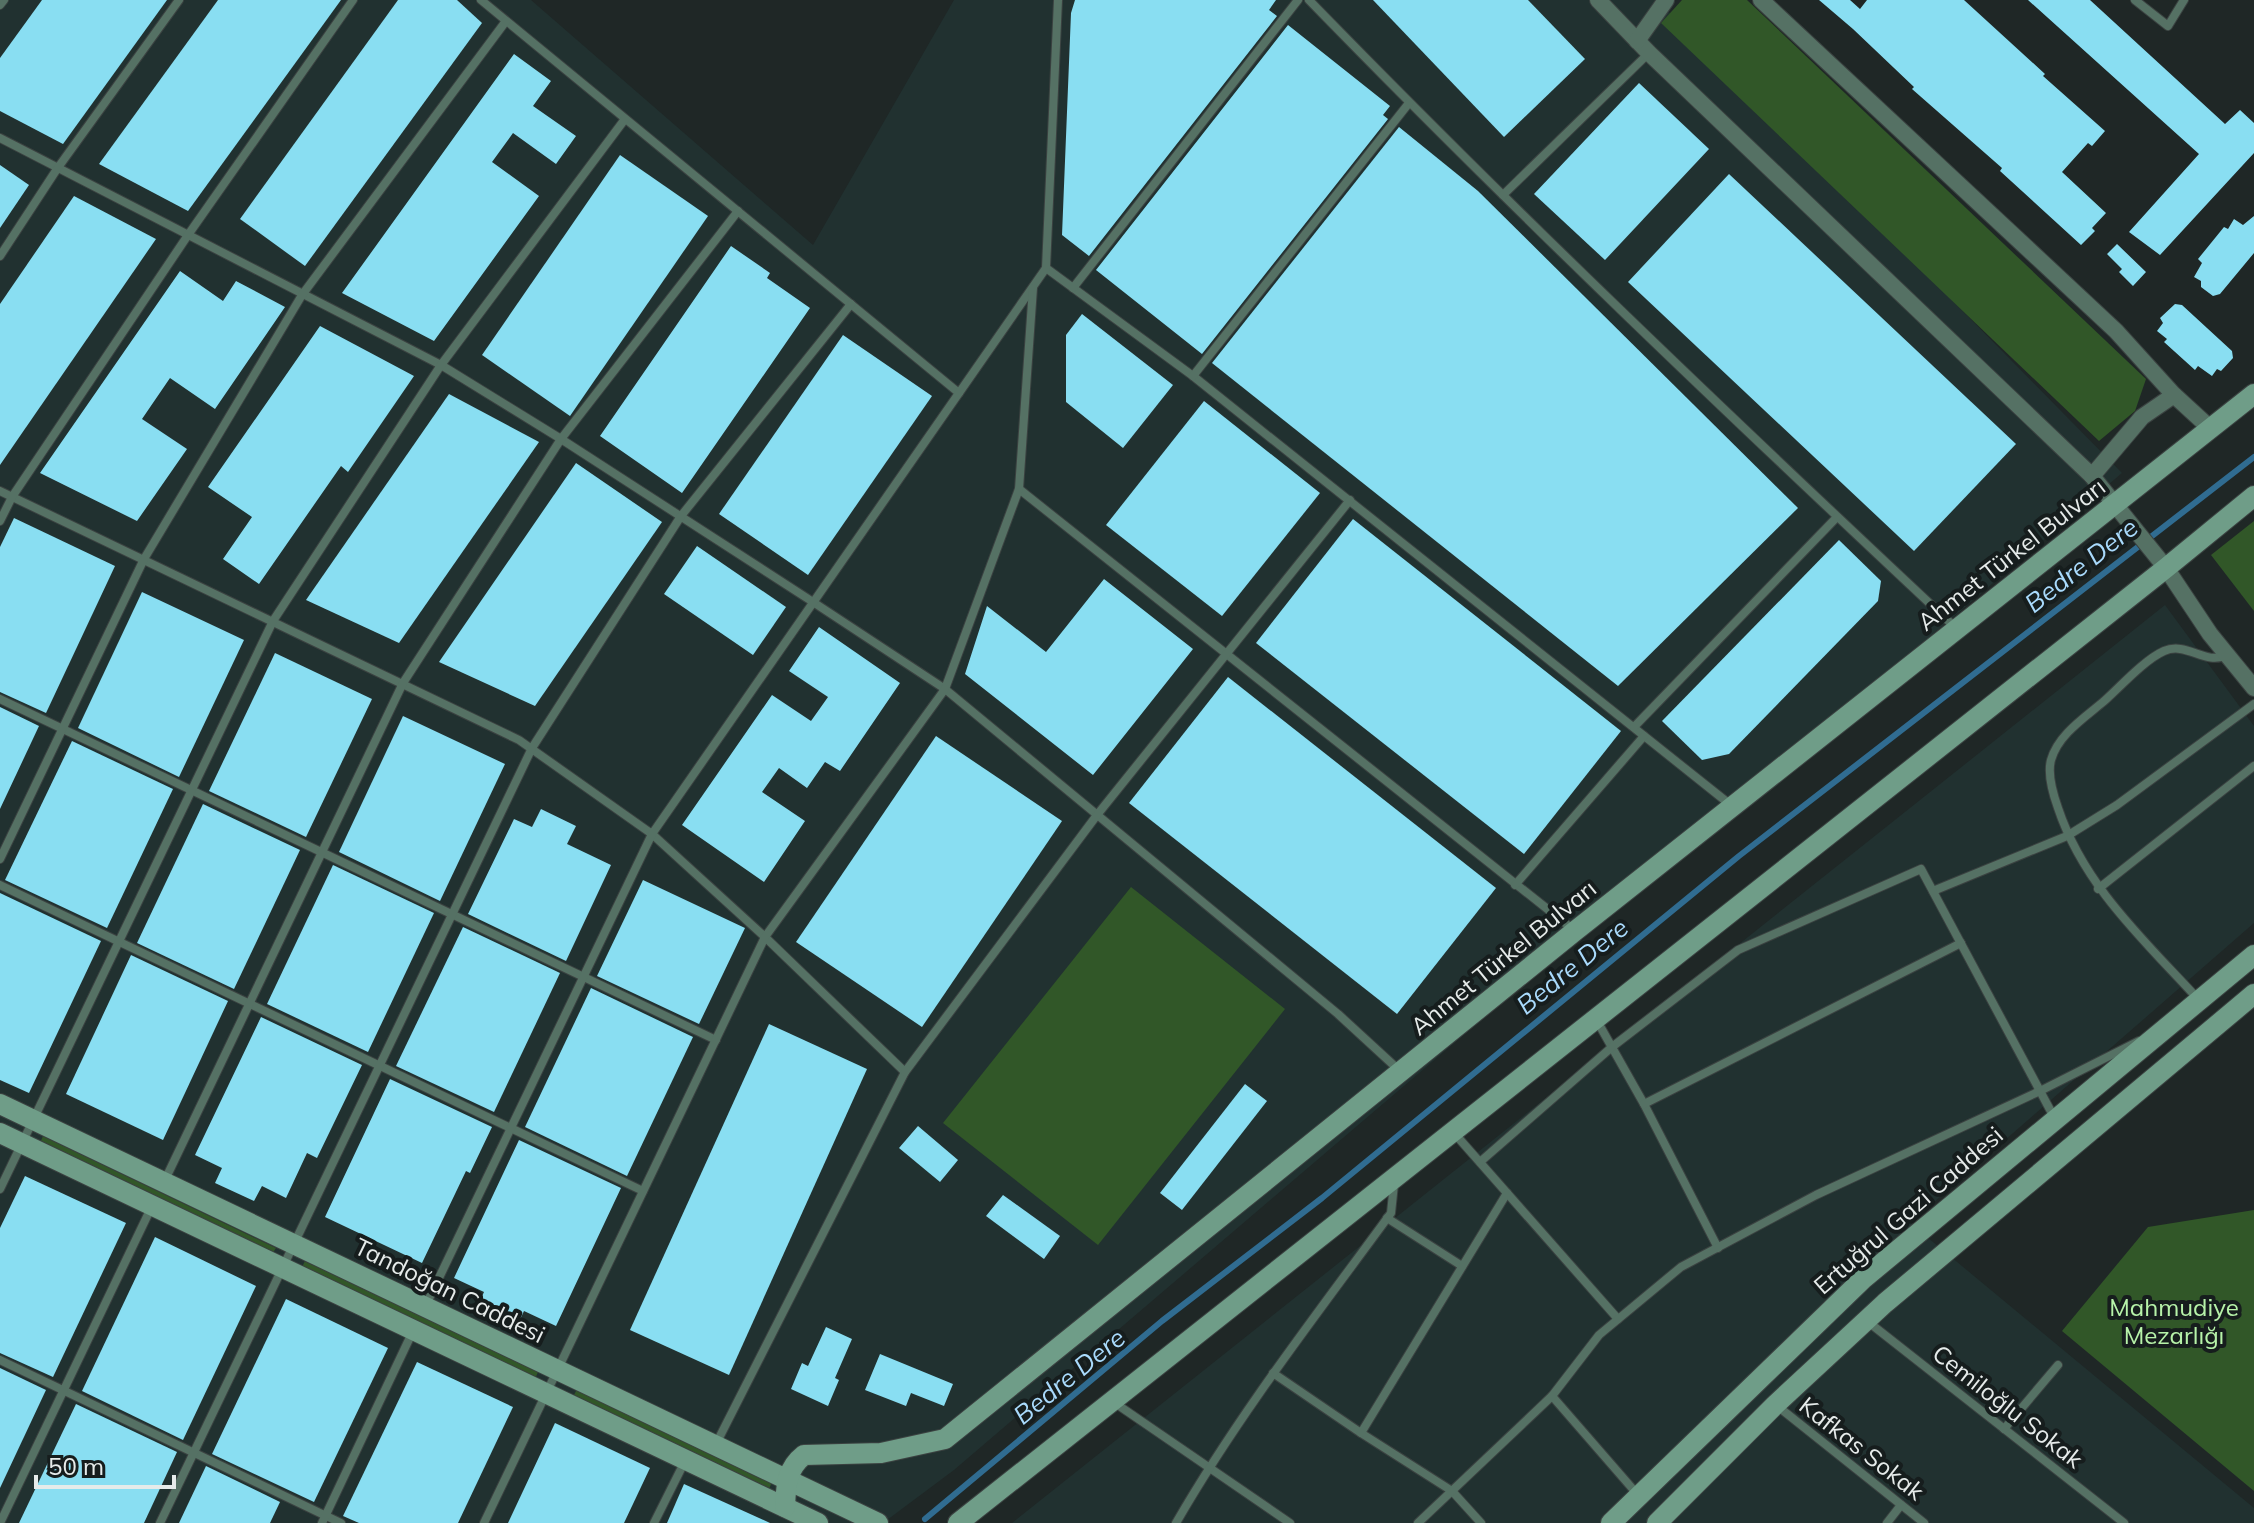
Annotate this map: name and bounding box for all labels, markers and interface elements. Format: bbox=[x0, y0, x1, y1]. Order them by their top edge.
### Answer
street label: Ahmet Türkel Bulvarı bbox=[1911, 471, 2111, 637]
water label: Bedre Dere bbox=[2018, 511, 2144, 619]
street label: Ahmet Türkel Bulvarı bbox=[1404, 873, 1602, 1041]
water label: Bedre Dere bbox=[1509, 911, 1635, 1021]
street label: Ertuğrul Gazi Caddesi bbox=[1807, 1120, 2009, 1300]
street label: Tandoğan Caddesi bbox=[350, 1231, 550, 1349]
park label: Mahmudiye Mezarlığı bbox=[2109, 1292, 2239, 1350]
water label: Bedre Dere bbox=[1006, 1321, 1132, 1431]
street label: Cemiloğlu Sokak bbox=[1927, 1338, 2090, 1474]
street label: Kafkas Sokak bbox=[1794, 1390, 1931, 1506]
scale bar bbox=[36, 1439, 174, 1489]
text: 50 m bbox=[48, 1451, 104, 1481]

